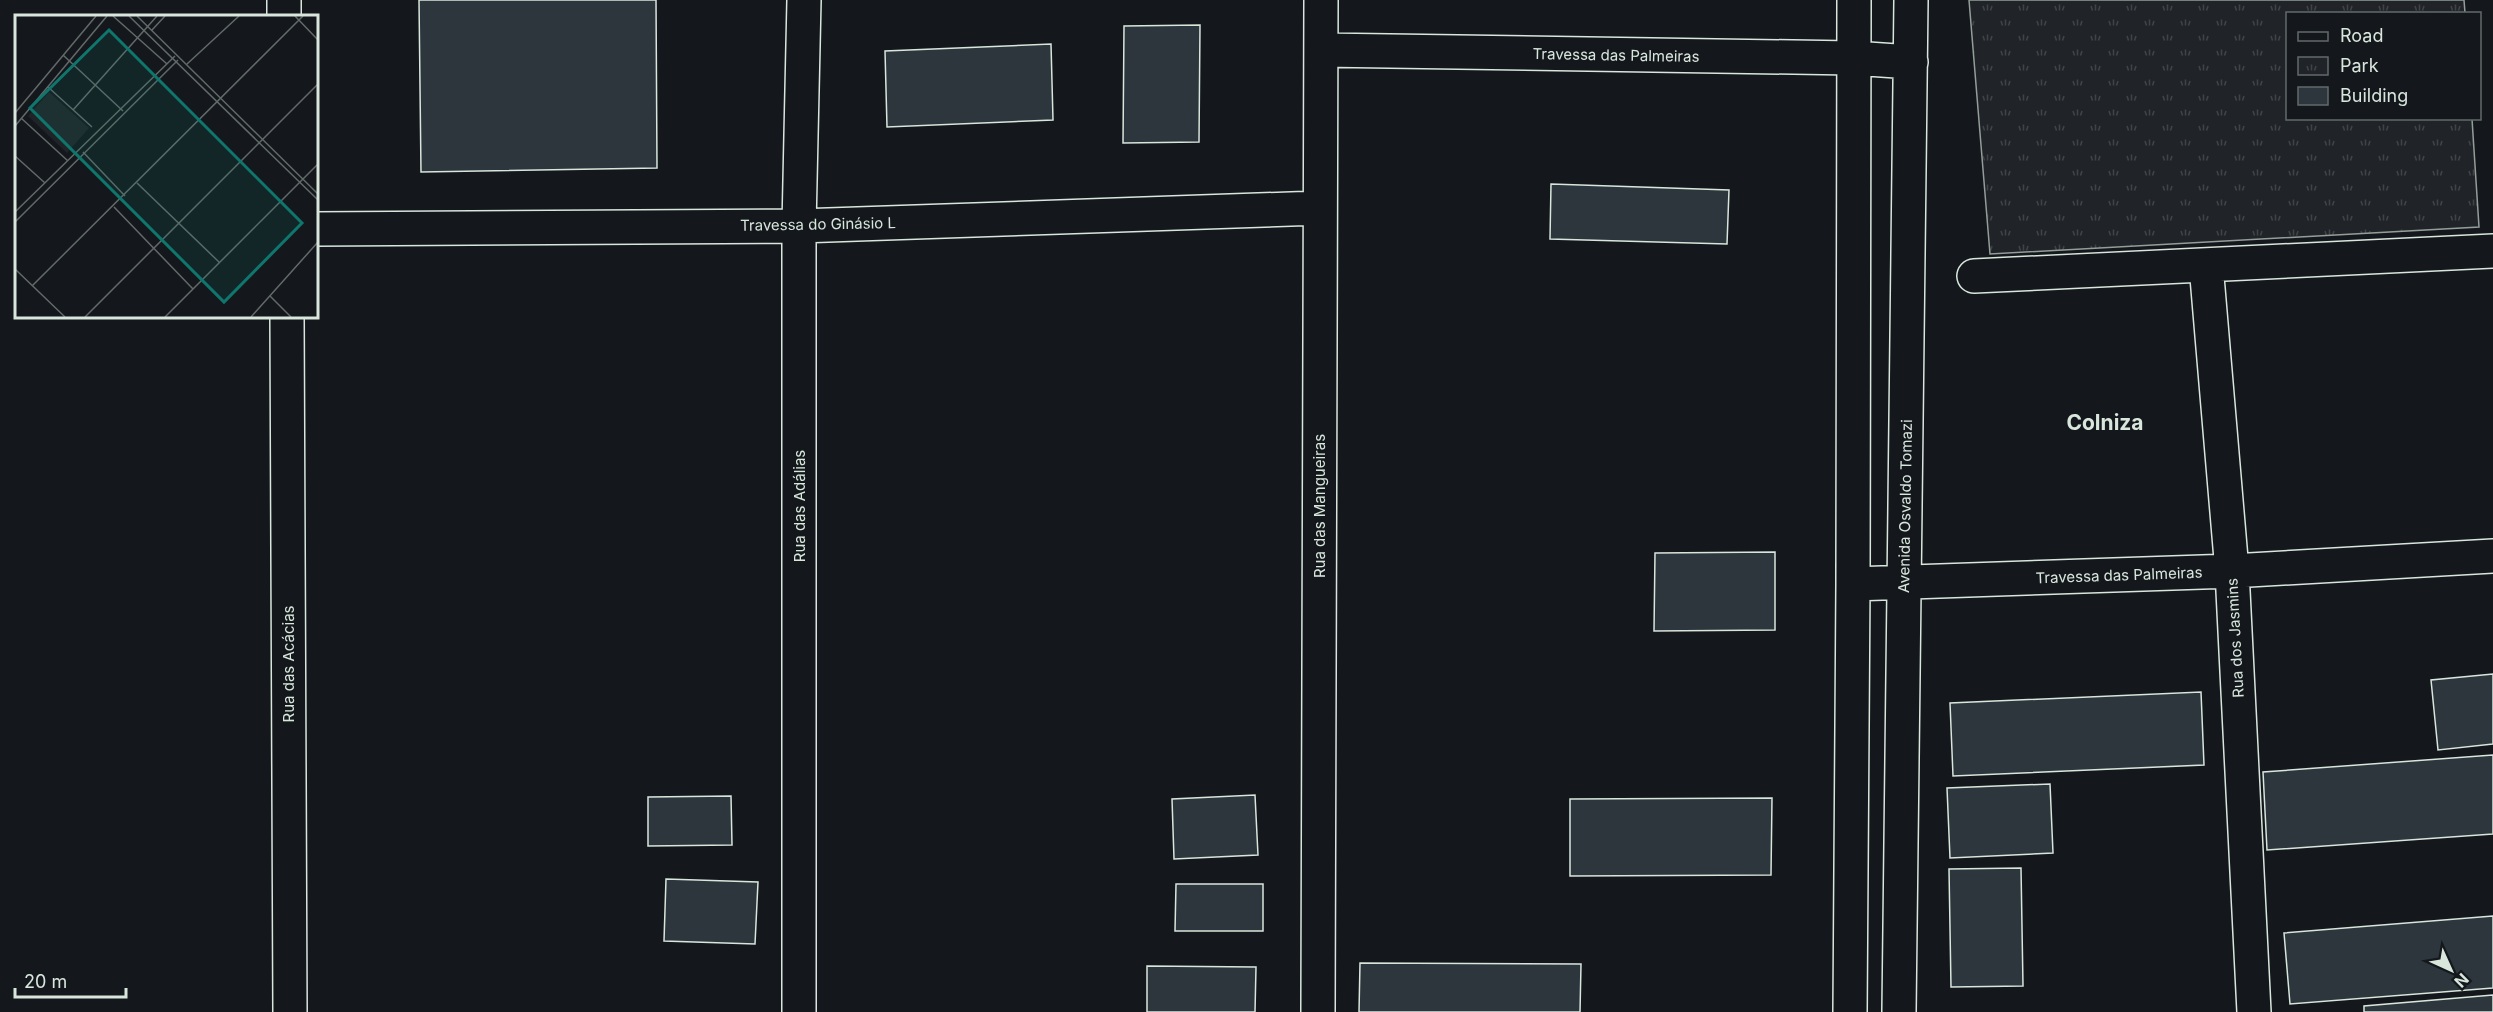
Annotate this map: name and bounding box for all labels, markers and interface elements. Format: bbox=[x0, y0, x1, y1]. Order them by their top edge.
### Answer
legend bbox=[2286, 12, 2481, 120]
inset map bbox=[15, 15, 318, 318]
text: Road bbox=[2340, 25, 2383, 46]
street label: Travessa das Palmeiras bbox=[1532, 44, 1700, 66]
text: Park bbox=[2340, 55, 2379, 76]
text: Building bbox=[2340, 85, 2408, 106]
street label: Travessa do Ginásio L bbox=[740, 213, 896, 235]
district label: Colniza bbox=[2066, 410, 2144, 435]
street label: Avenida Osvaldo Tomazi bbox=[1894, 419, 1916, 593]
street label: Rua das Mangueiras bbox=[1310, 434, 1329, 578]
street label: Rua das Adálias bbox=[790, 450, 809, 562]
street label: Travessa das Palmeiras bbox=[2035, 563, 2203, 587]
street label: Rua dos Jasmins bbox=[2222, 578, 2248, 698]
street label: Rua das Acácias bbox=[279, 605, 298, 722]
north arrow bbox=[2421, 940, 2481, 1000]
scale bar bbox=[15, 961, 126, 999]
text: N bbox=[2450, 969, 2473, 992]
text: 20 m bbox=[24, 971, 67, 992]

